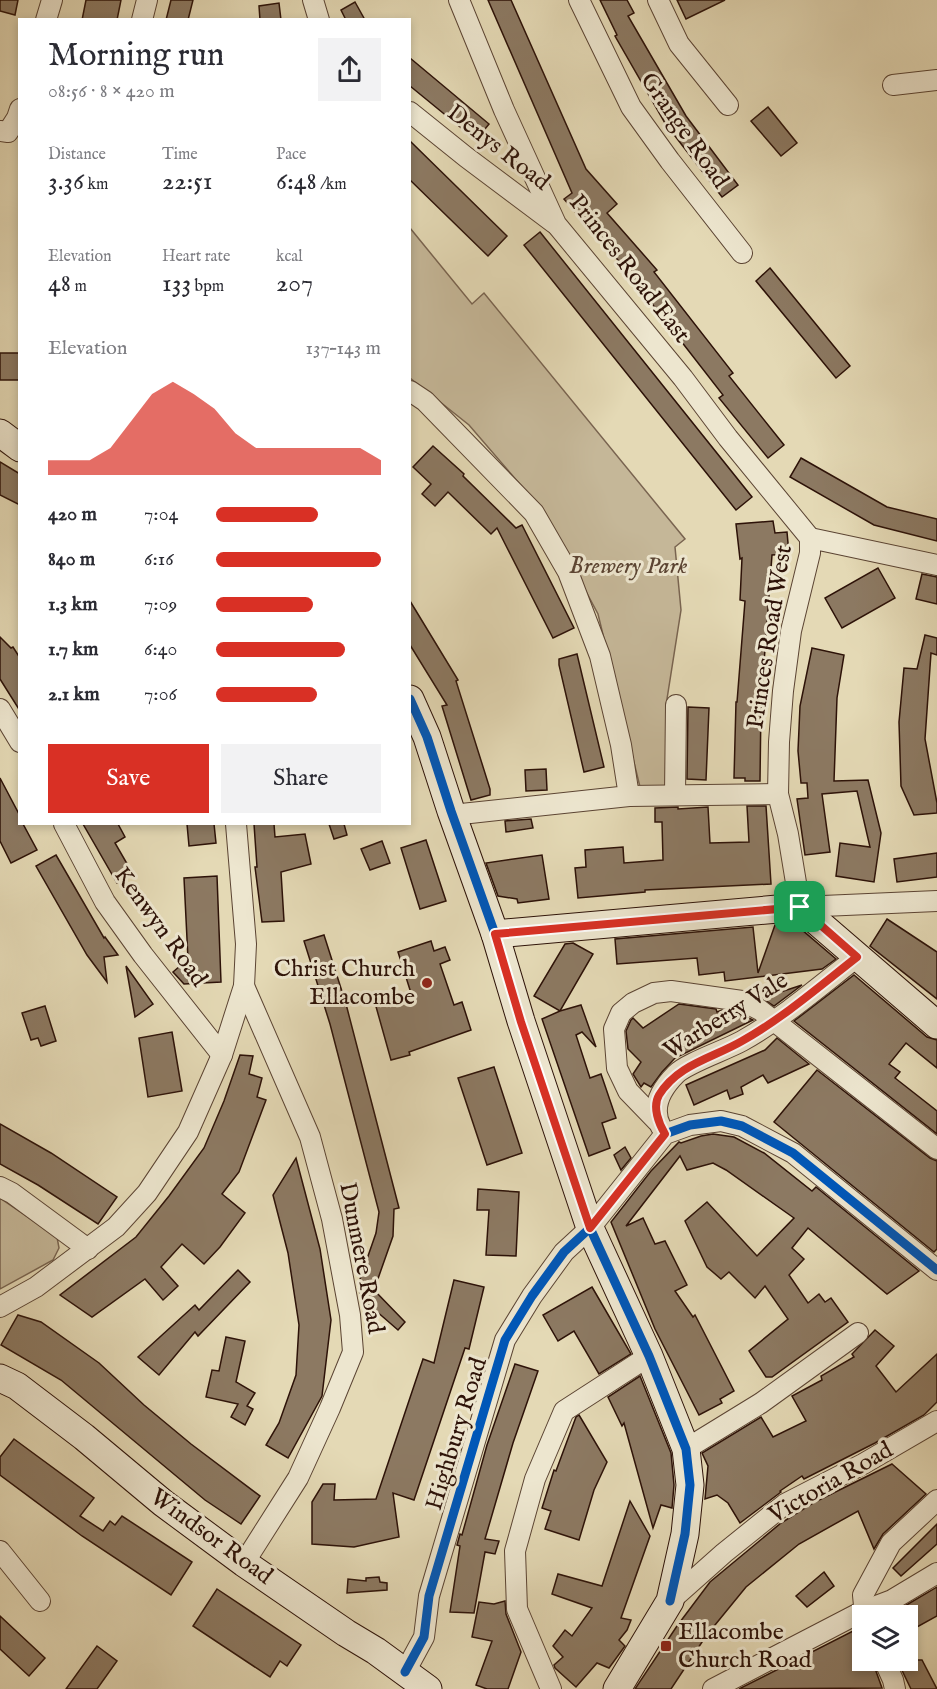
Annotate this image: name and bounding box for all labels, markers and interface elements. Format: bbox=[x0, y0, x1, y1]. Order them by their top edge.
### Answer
text: Morning run bbox=[48, 35, 224, 77]
button: share bbox=[318, 38, 381, 101]
street label: Grange Road bbox=[633, 67, 735, 195]
text: 08:56 · 8 × 420 m bbox=[48, 79, 175, 104]
street label: Denys Road bbox=[440, 98, 556, 198]
text: Distance bbox=[48, 145, 106, 165]
text: Time bbox=[162, 145, 198, 165]
text: Pace bbox=[276, 145, 306, 165]
text: 3.36 bbox=[48, 165, 84, 198]
text: 22:51 bbox=[162, 165, 212, 198]
text: 6:48 bbox=[276, 165, 317, 198]
text: km bbox=[84, 175, 108, 195]
text: /km bbox=[317, 175, 347, 195]
street label: Princes Road East bbox=[561, 189, 697, 349]
text: Elevation bbox=[48, 247, 111, 267]
text: Heart rate bbox=[162, 247, 230, 267]
text: kcal bbox=[276, 247, 303, 267]
text: 48 bbox=[48, 267, 71, 300]
text: 133 bbox=[162, 267, 191, 300]
text: 207 bbox=[276, 267, 313, 300]
text: m bbox=[71, 277, 87, 297]
text: bpm bbox=[191, 277, 224, 297]
text: Elevation bbox=[48, 336, 127, 361]
text: 137–143 m bbox=[306, 336, 381, 361]
text: 420 m bbox=[48, 502, 97, 527]
text: 7:04 bbox=[144, 502, 178, 527]
street label: Princes Road West bbox=[740, 543, 800, 731]
text: 840 m bbox=[48, 547, 95, 572]
text: 6:16 bbox=[144, 547, 174, 572]
park label: Brewery Park bbox=[569, 551, 688, 582]
text: 1.3 km bbox=[48, 592, 98, 617]
text: 7:09 bbox=[144, 592, 177, 617]
text: 1.7 km bbox=[48, 637, 99, 662]
text: 6:40 bbox=[144, 637, 177, 662]
text: 2.1 km bbox=[48, 682, 100, 707]
text: 7:06 bbox=[144, 682, 177, 707]
button: Save bbox=[48, 744, 209, 813]
button: Share bbox=[221, 744, 381, 813]
street label: Kenwyn Road bbox=[106, 861, 214, 993]
pin bbox=[774, 881, 825, 932]
icon: arrive bbox=[783, 890, 816, 923]
place label: Christ Church Ellacombe bbox=[274, 954, 415, 1013]
street label: Warberry Vale bbox=[658, 965, 794, 1067]
marker: Christ Church Ellacombe bbox=[420, 976, 434, 990]
street label: Dunmere Road bbox=[331, 1180, 391, 1336]
street label: Highbury Road bbox=[419, 1354, 495, 1514]
street label: Victoria Road bbox=[762, 1435, 899, 1532]
street label: Windsor Road bbox=[143, 1482, 279, 1592]
map controls bbox=[852, 1605, 918, 1671]
button: layers bbox=[852, 1605, 918, 1671]
place label: Ellacombe Church Road bbox=[678, 1617, 812, 1676]
marker: Ellacombe Church Road bbox=[659, 1639, 673, 1653]

